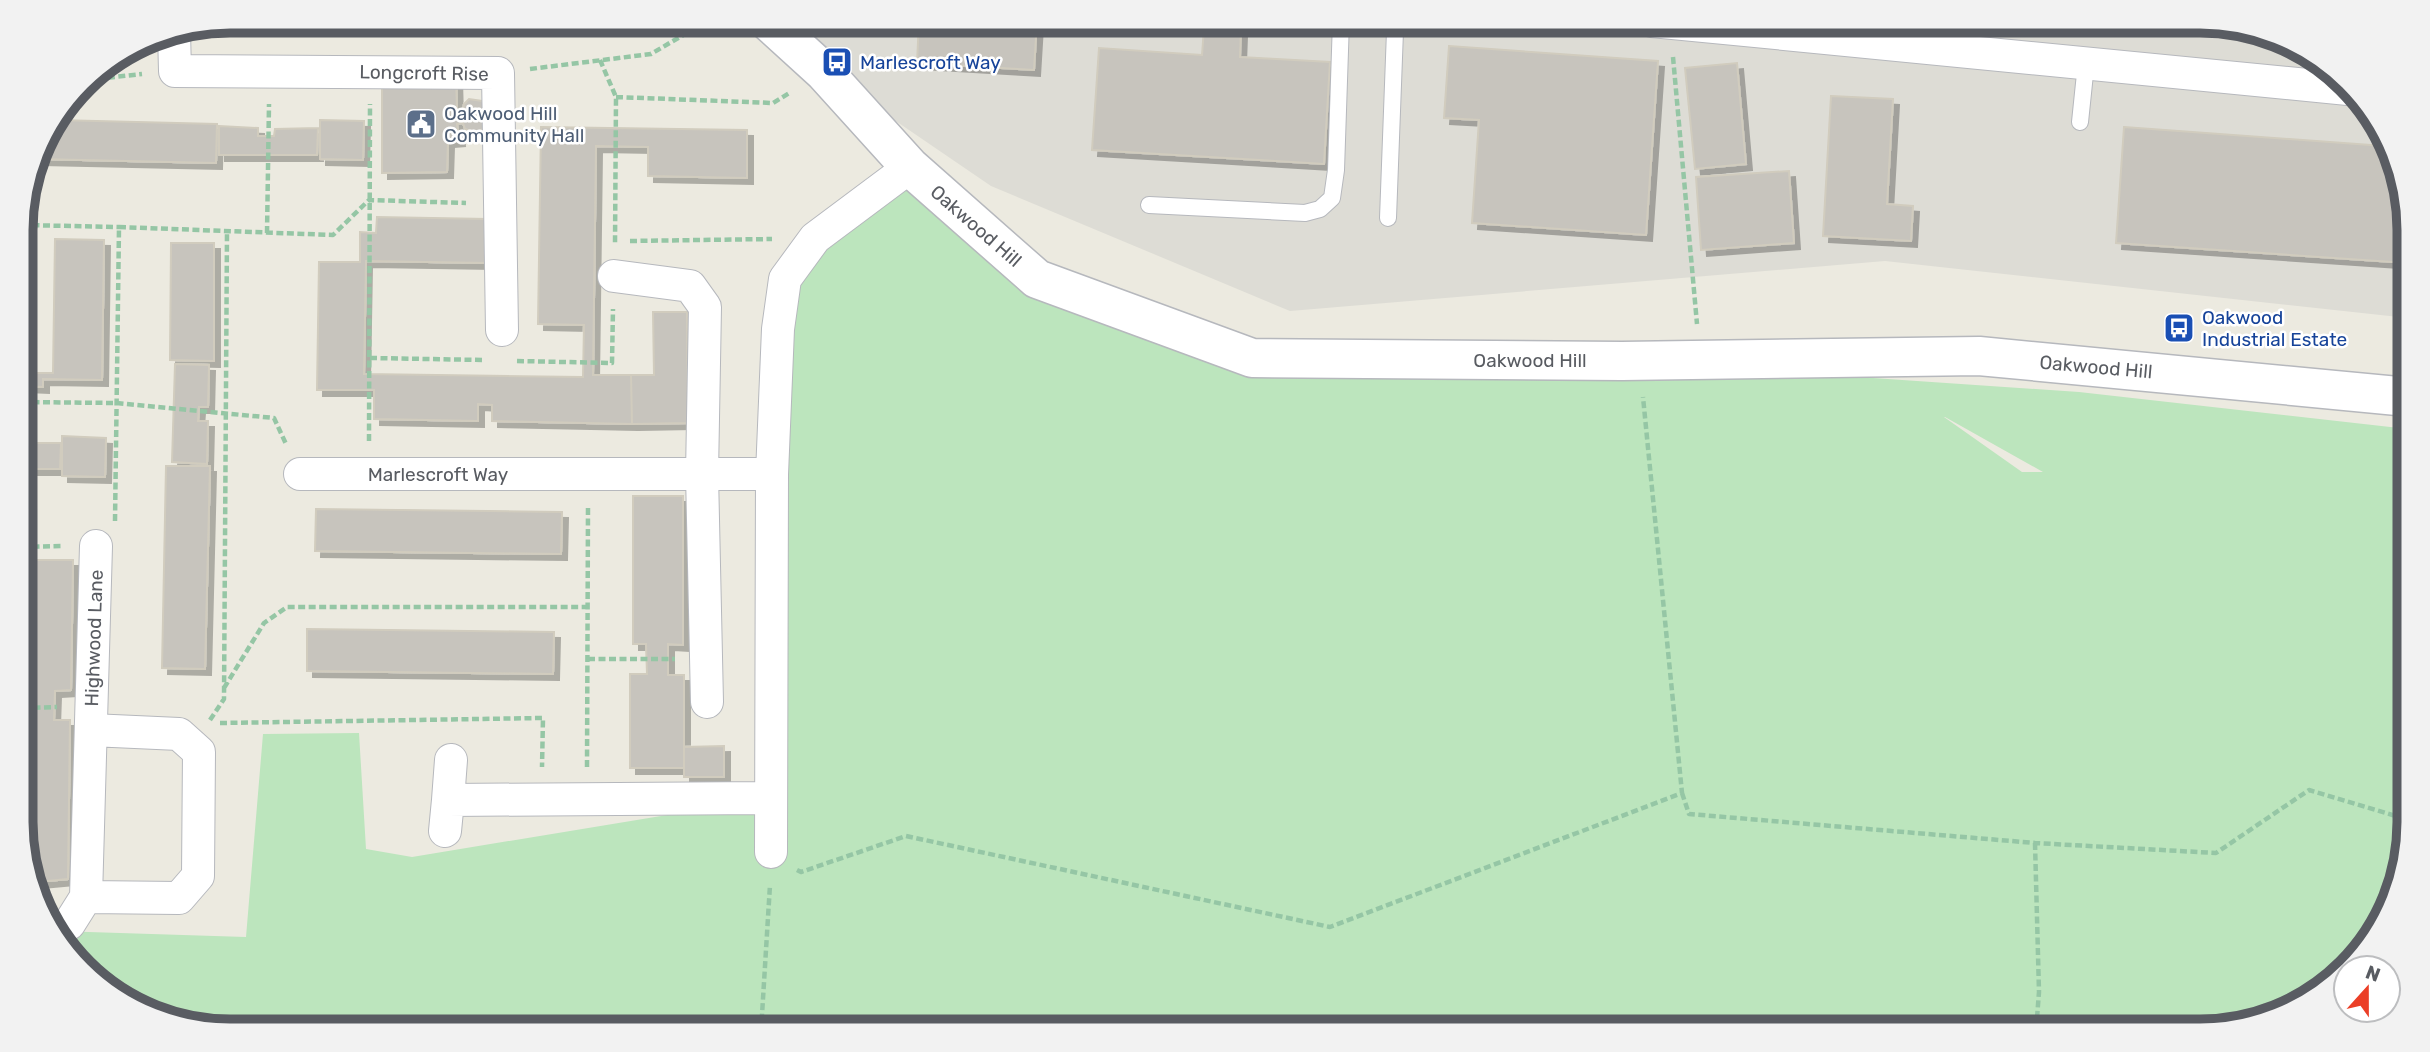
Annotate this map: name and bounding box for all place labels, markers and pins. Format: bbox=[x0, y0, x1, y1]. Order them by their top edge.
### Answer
bus stop icon: Marlescroft Way bbox=[820, 45, 854, 79]
place label: Marlescroft Way bbox=[860, 51, 1001, 74]
place label: Oakwood Hill Community Hall bbox=[444, 102, 584, 147]
public building icon: Oakwood Hill Community Hall bbox=[404, 107, 438, 141]
place label: Oakwood Industrial Estate bbox=[2202, 306, 2347, 351]
bus stop icon: Oakwood Industrial Estate bbox=[2162, 311, 2196, 345]

